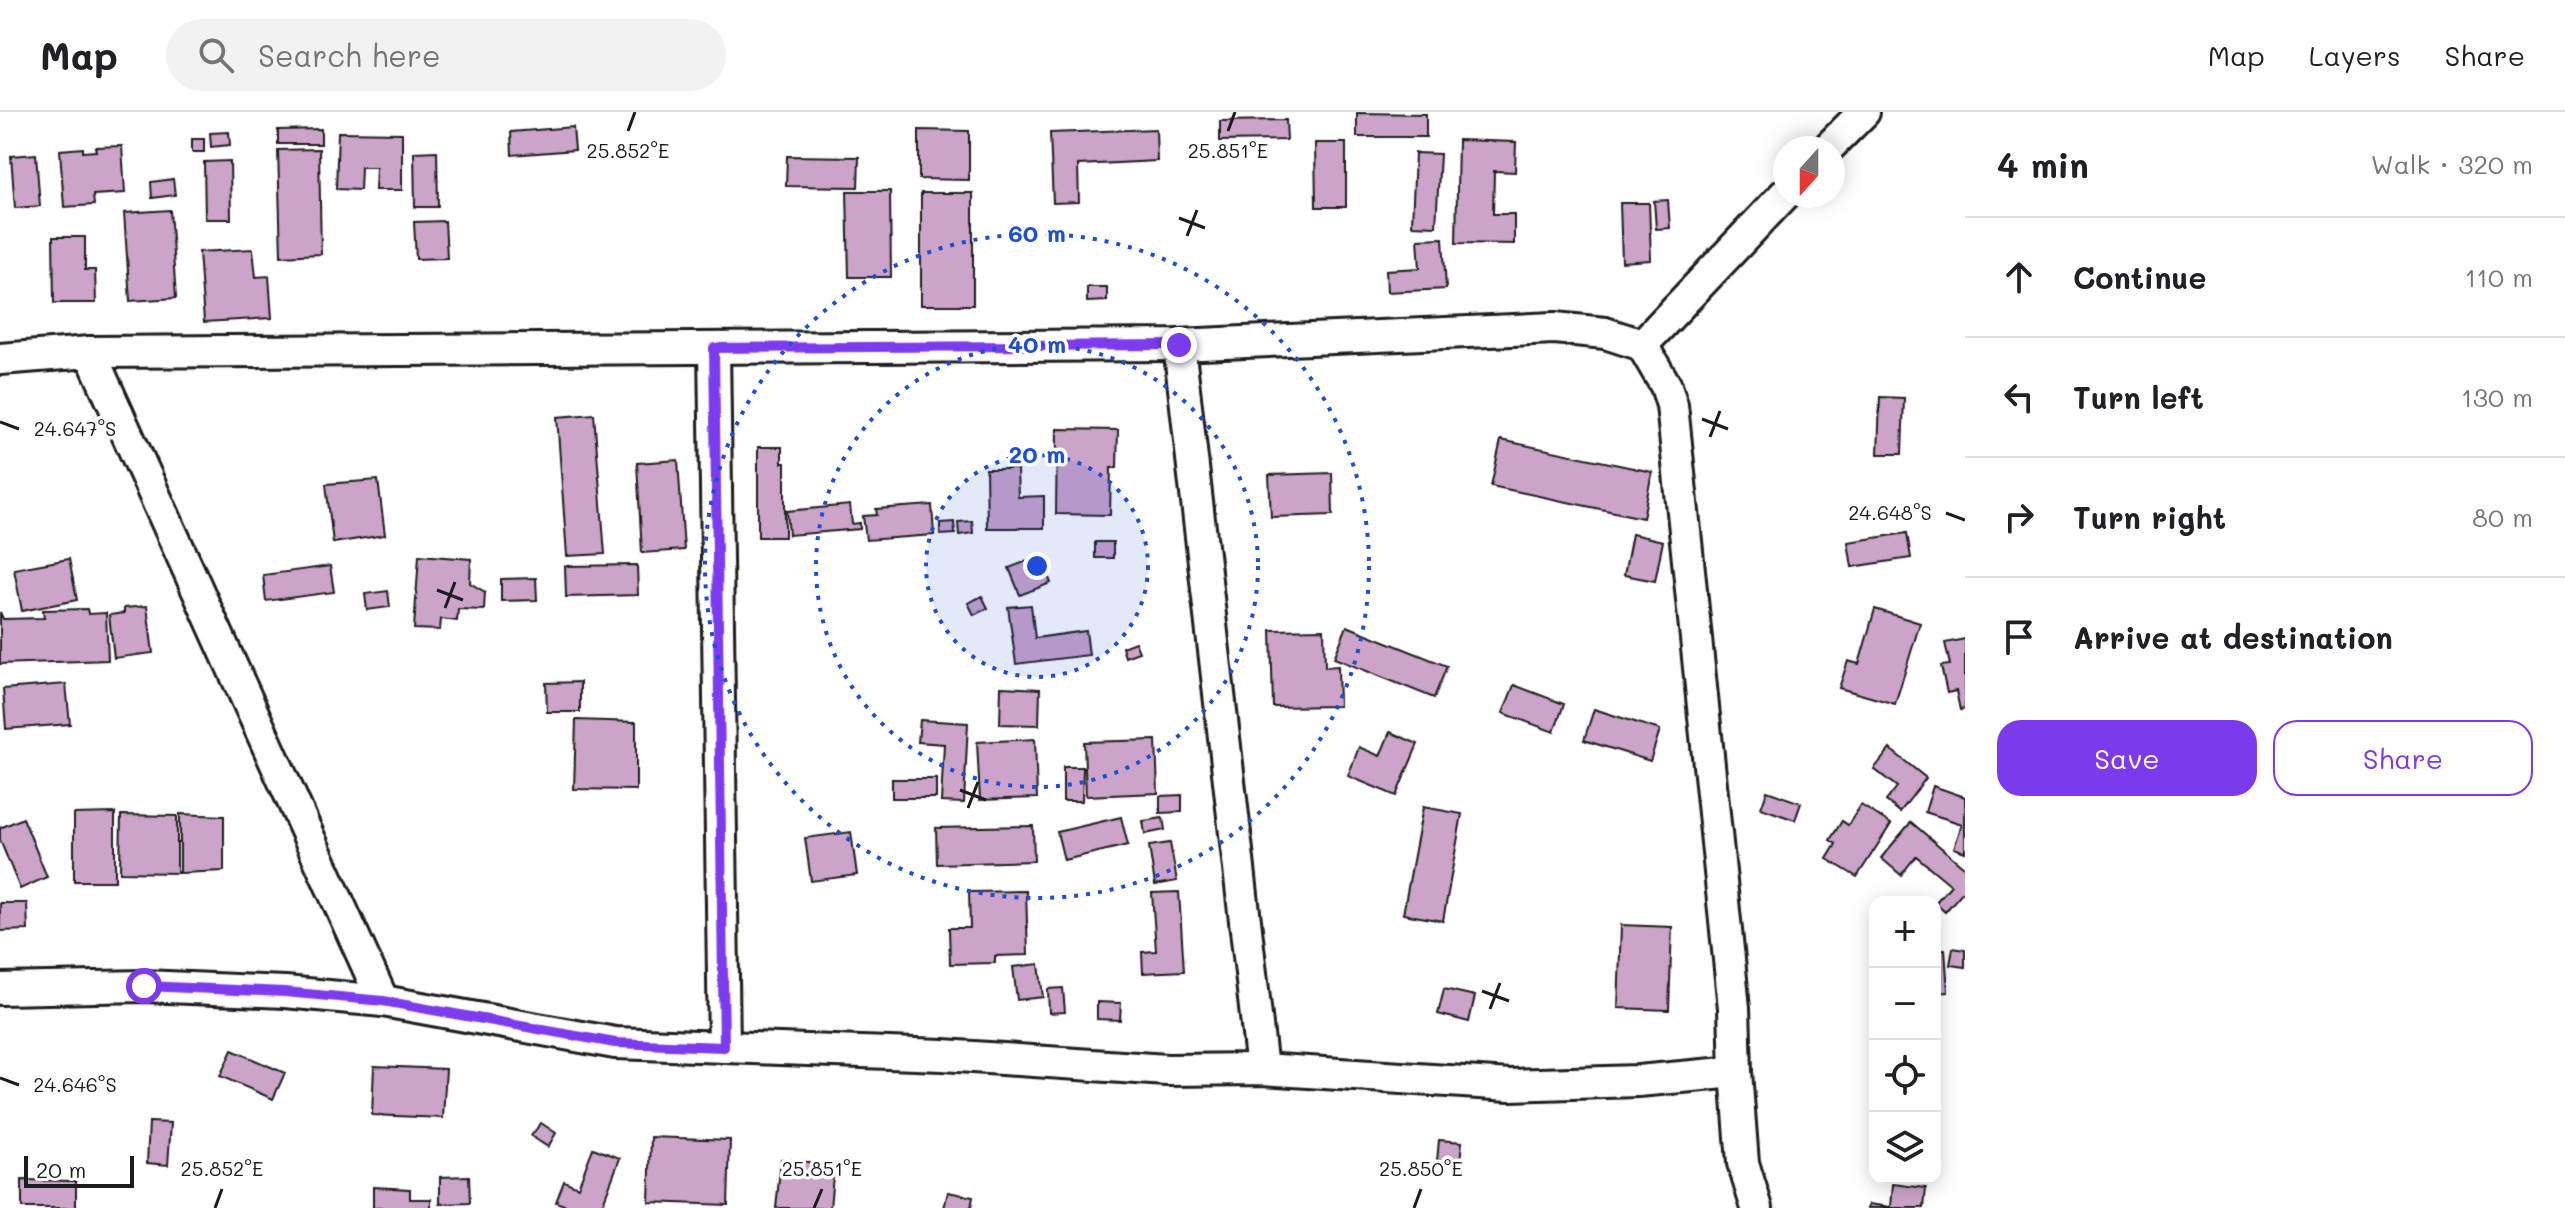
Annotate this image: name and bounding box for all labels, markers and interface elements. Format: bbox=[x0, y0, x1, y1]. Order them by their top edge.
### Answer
search box bbox=[166, 19, 726, 91]
text: Map bbox=[40, 30, 118, 80]
icon: search bbox=[194, 33, 238, 77]
text: Search here bbox=[258, 35, 441, 75]
text: Map bbox=[2208, 37, 2265, 73]
text: Layers bbox=[2309, 37, 2401, 73]
text: Share bbox=[2445, 37, 2525, 73]
north arrow bbox=[1773, 136, 1845, 208]
text: 25.852°E bbox=[587, 137, 669, 163]
text: 25.851°E bbox=[1188, 137, 1268, 163]
text: 4 min bbox=[1997, 142, 2089, 187]
text: Walk · 320 m bbox=[2371, 147, 2533, 181]
text: 60 m bbox=[1008, 217, 1066, 248]
icon: ahead bbox=[1997, 255, 2041, 299]
text: Continue bbox=[2073, 257, 2206, 297]
text: 110 m bbox=[2465, 260, 2533, 294]
route end bbox=[1161, 327, 1197, 363]
text: 40 m bbox=[1008, 328, 1066, 359]
icon: left bbox=[1997, 375, 2041, 419]
text: Turn left bbox=[2073, 377, 2204, 417]
text: 130 m bbox=[2461, 380, 2533, 414]
text: 24.647°S bbox=[34, 415, 116, 441]
text: 20 m bbox=[1009, 438, 1065, 469]
icon: right bbox=[1997, 495, 2041, 539]
text: Turn right bbox=[2073, 497, 2226, 537]
text: 24.648°S bbox=[1848, 499, 1932, 525]
text: 80 m bbox=[2472, 500, 2533, 534]
centre of rings bbox=[1023, 552, 1051, 580]
icon: arrive bbox=[1997, 615, 2041, 659]
text: Arrive at destination bbox=[2073, 617, 2393, 657]
button: Save bbox=[1997, 720, 2257, 796]
button: Share bbox=[2273, 720, 2533, 796]
map controls bbox=[1869, 896, 1941, 1184]
button: + bbox=[1869, 896, 1941, 968]
route start bbox=[126, 968, 162, 1004]
button: − bbox=[1869, 968, 1941, 1040]
button: locate bbox=[1869, 1040, 1941, 1112]
text: 24.646°S bbox=[33, 1071, 117, 1097]
button: layers bbox=[1869, 1112, 1941, 1184]
scale bar bbox=[24, 1152, 134, 1188]
text: 20 m bbox=[36, 1155, 86, 1184]
text: 25.852°E bbox=[181, 1155, 263, 1181]
text: 25.851°E bbox=[782, 1155, 862, 1181]
text: 25.850°E bbox=[1379, 1155, 1463, 1181]

